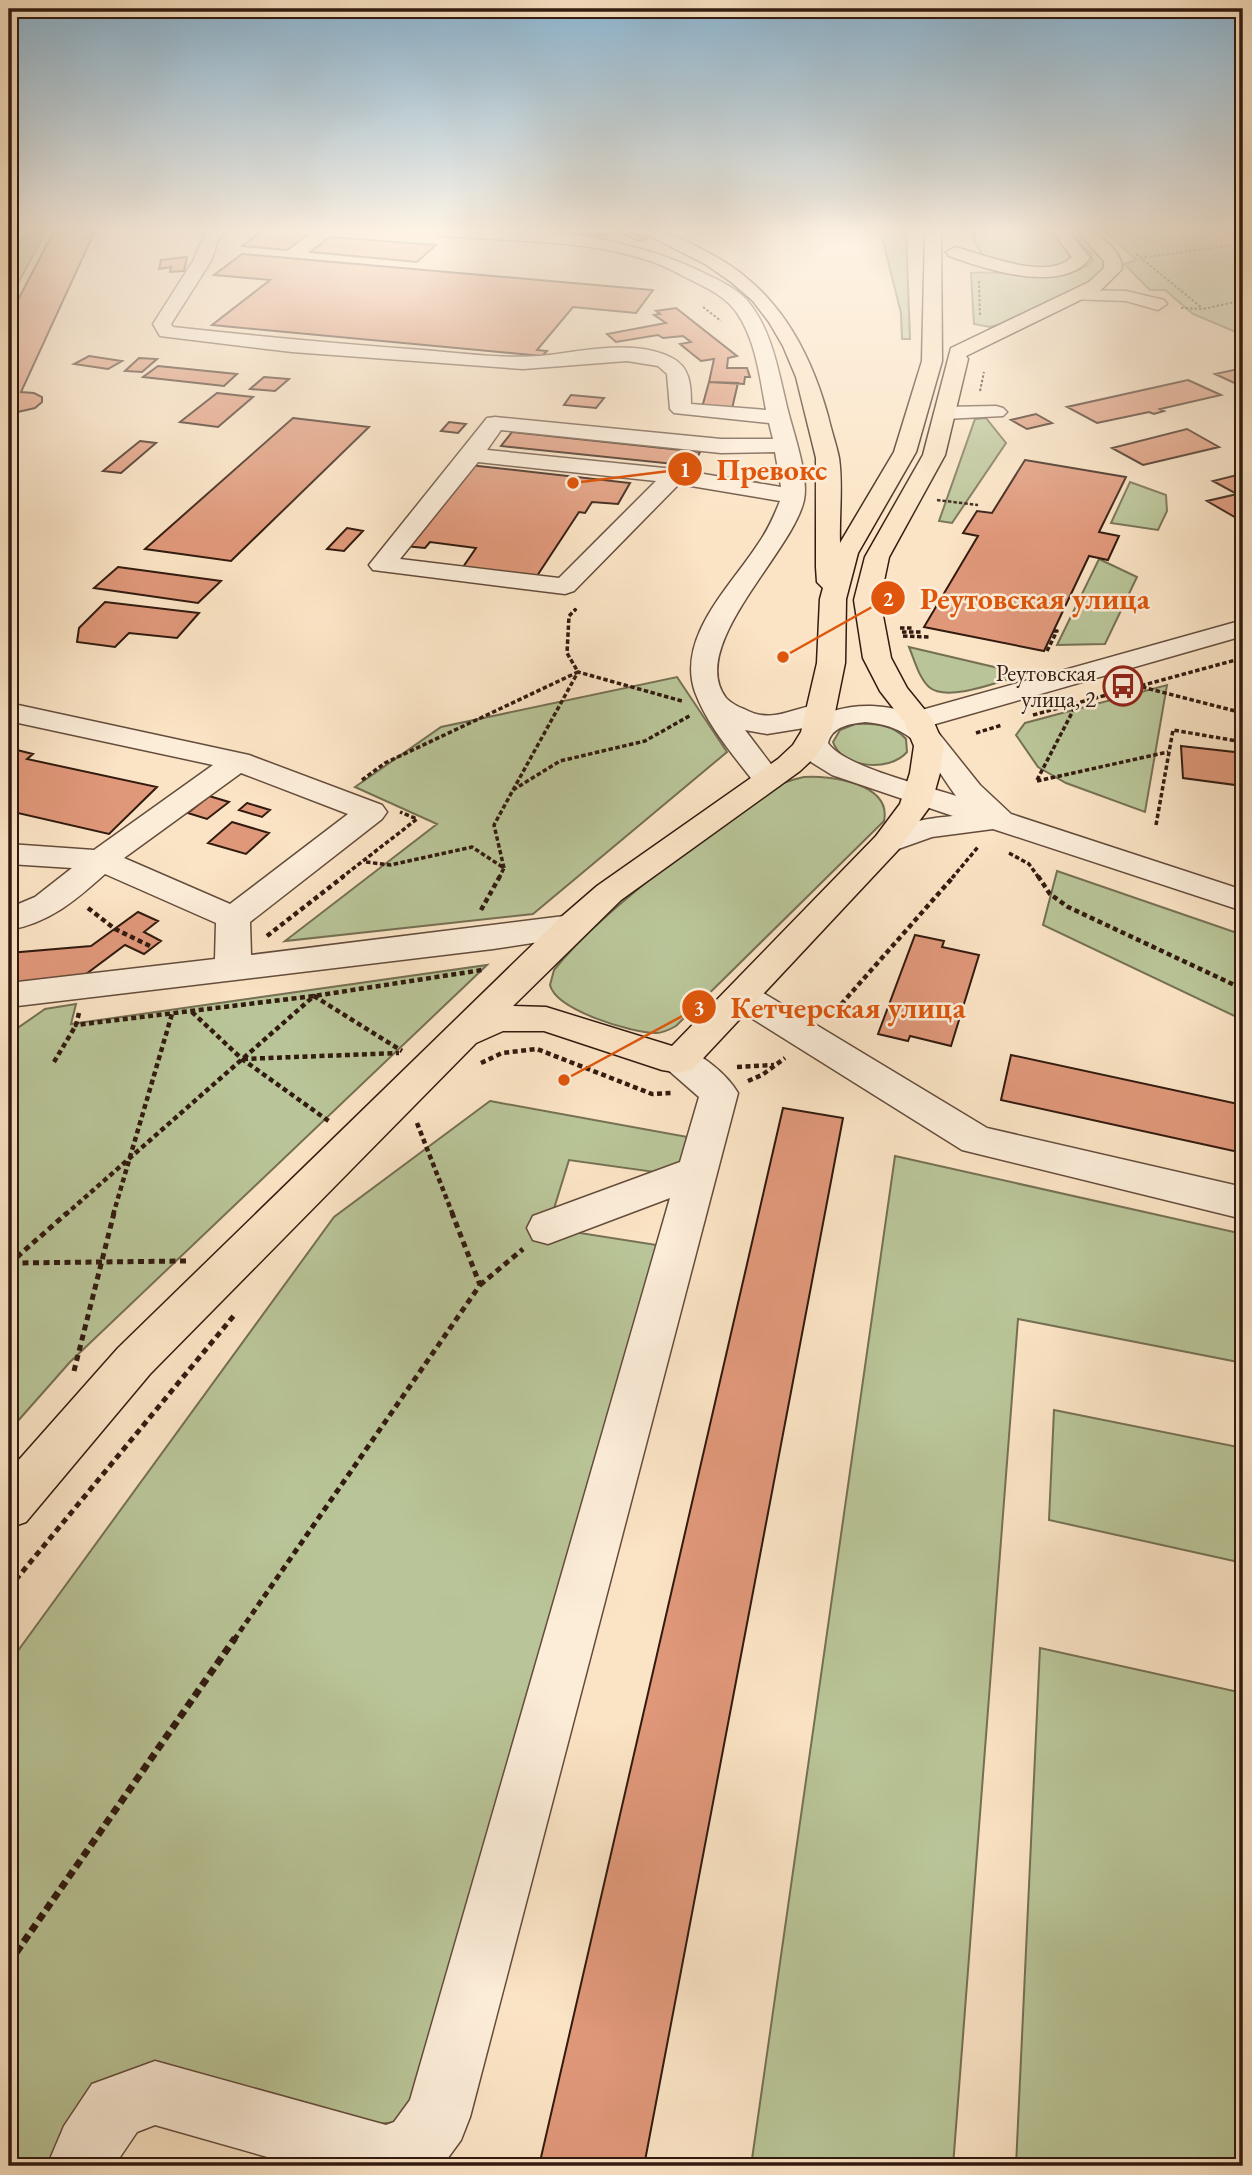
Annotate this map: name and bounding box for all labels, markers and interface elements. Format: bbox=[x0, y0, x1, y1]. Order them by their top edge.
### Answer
callout: Превокс bbox=[668, 444, 842, 495]
text: Превокс bbox=[717, 450, 827, 489]
text: 1 bbox=[679, 456, 691, 483]
callout: Реутовская улица bbox=[871, 573, 1164, 624]
text: Реутовская улица bbox=[920, 579, 1151, 618]
text: 2 bbox=[882, 585, 894, 612]
place label: Реутовская улица, 2 bbox=[996, 658, 1096, 714]
bus stop icon: Реутовская улица, 2 bbox=[1102, 665, 1144, 707]
callout: Кетчерская улица bbox=[682, 982, 980, 1033]
text: Кетчерская улица bbox=[730, 988, 966, 1027]
text: 3 bbox=[693, 994, 705, 1021]

